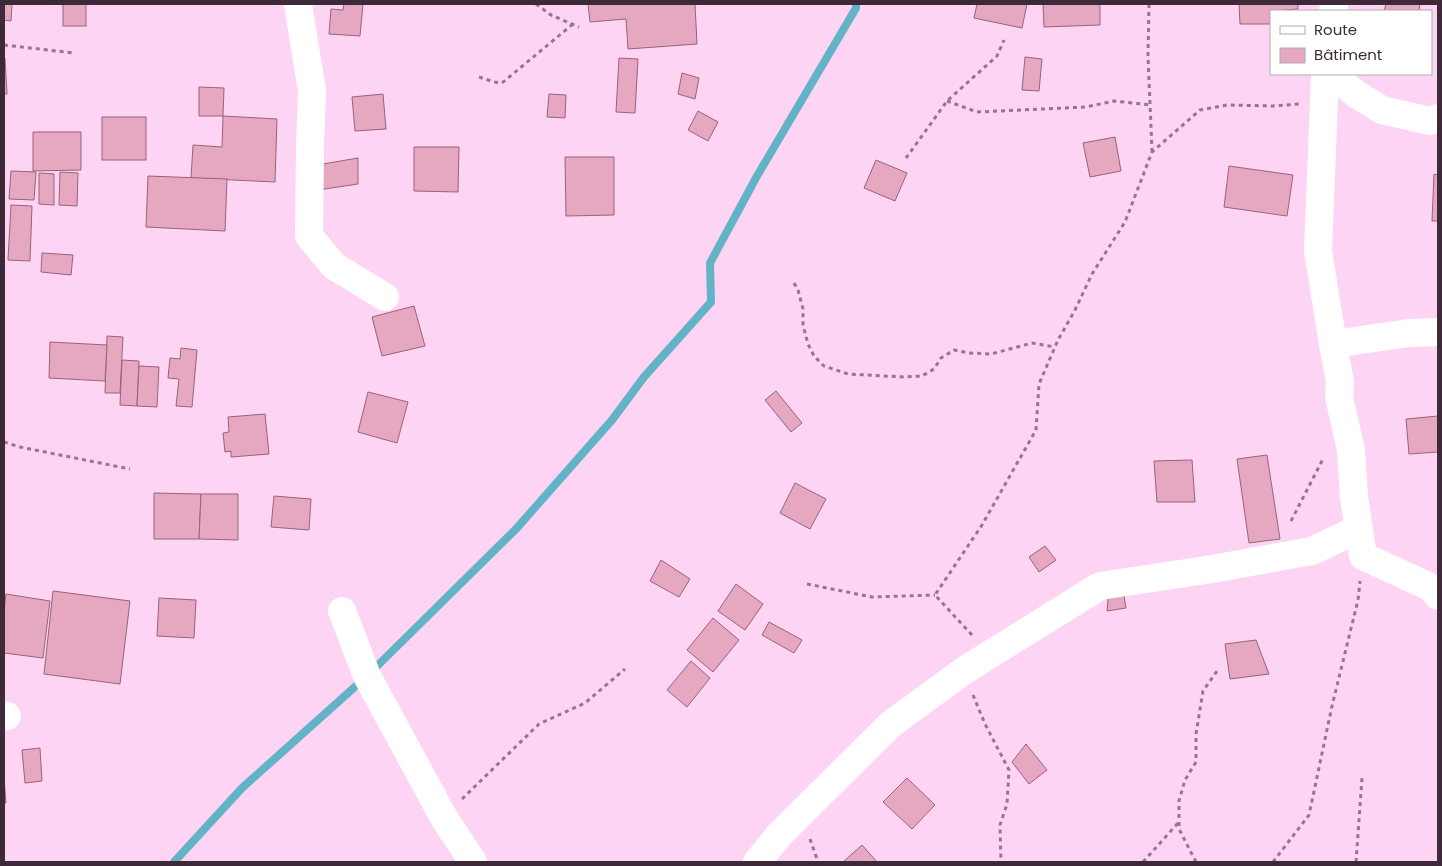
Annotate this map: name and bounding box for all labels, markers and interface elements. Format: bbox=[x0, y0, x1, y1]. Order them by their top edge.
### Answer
legend bbox=[1270, 10, 1432, 75]
text: Route bbox=[1314, 19, 1357, 40]
text: Bâtiment bbox=[1314, 44, 1382, 65]

